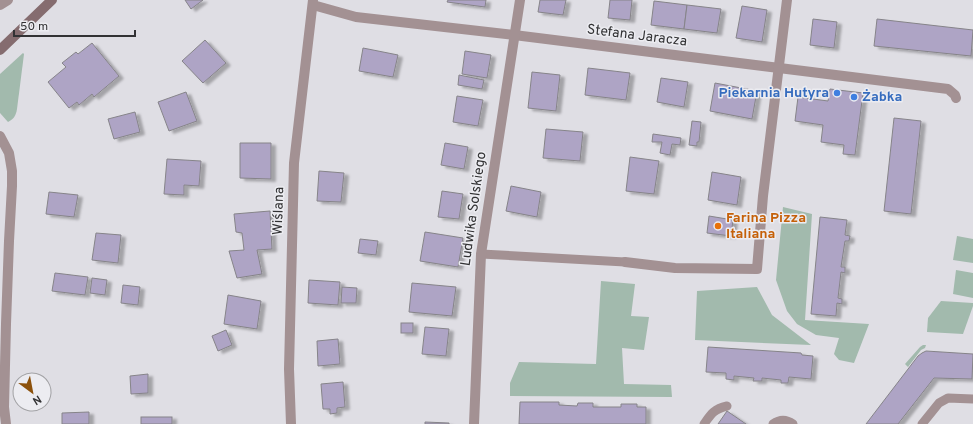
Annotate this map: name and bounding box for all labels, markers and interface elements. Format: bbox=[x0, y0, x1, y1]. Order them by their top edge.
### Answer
scale bar bbox=[14, 12, 135, 38]
text: 50 m bbox=[20, 19, 48, 35]
street label: Stefana Jaracza bbox=[586, 21, 688, 51]
place label: Piekarnia Hutyra bbox=[719, 85, 829, 102]
marker: Piekarnia Hutyra bbox=[832, 88, 842, 98]
place label: Żabka bbox=[862, 89, 902, 106]
marker: Żabka bbox=[849, 92, 859, 102]
street label: Ludwika Solskiego bbox=[458, 151, 490, 267]
street label: Wiślana bbox=[270, 187, 288, 235]
place label: Farina Pizza Italiana bbox=[726, 210, 806, 243]
marker: Farina Pizza Italiana bbox=[713, 221, 723, 231]
north arrow bbox=[12, 372, 52, 412]
text: N bbox=[30, 392, 44, 408]

